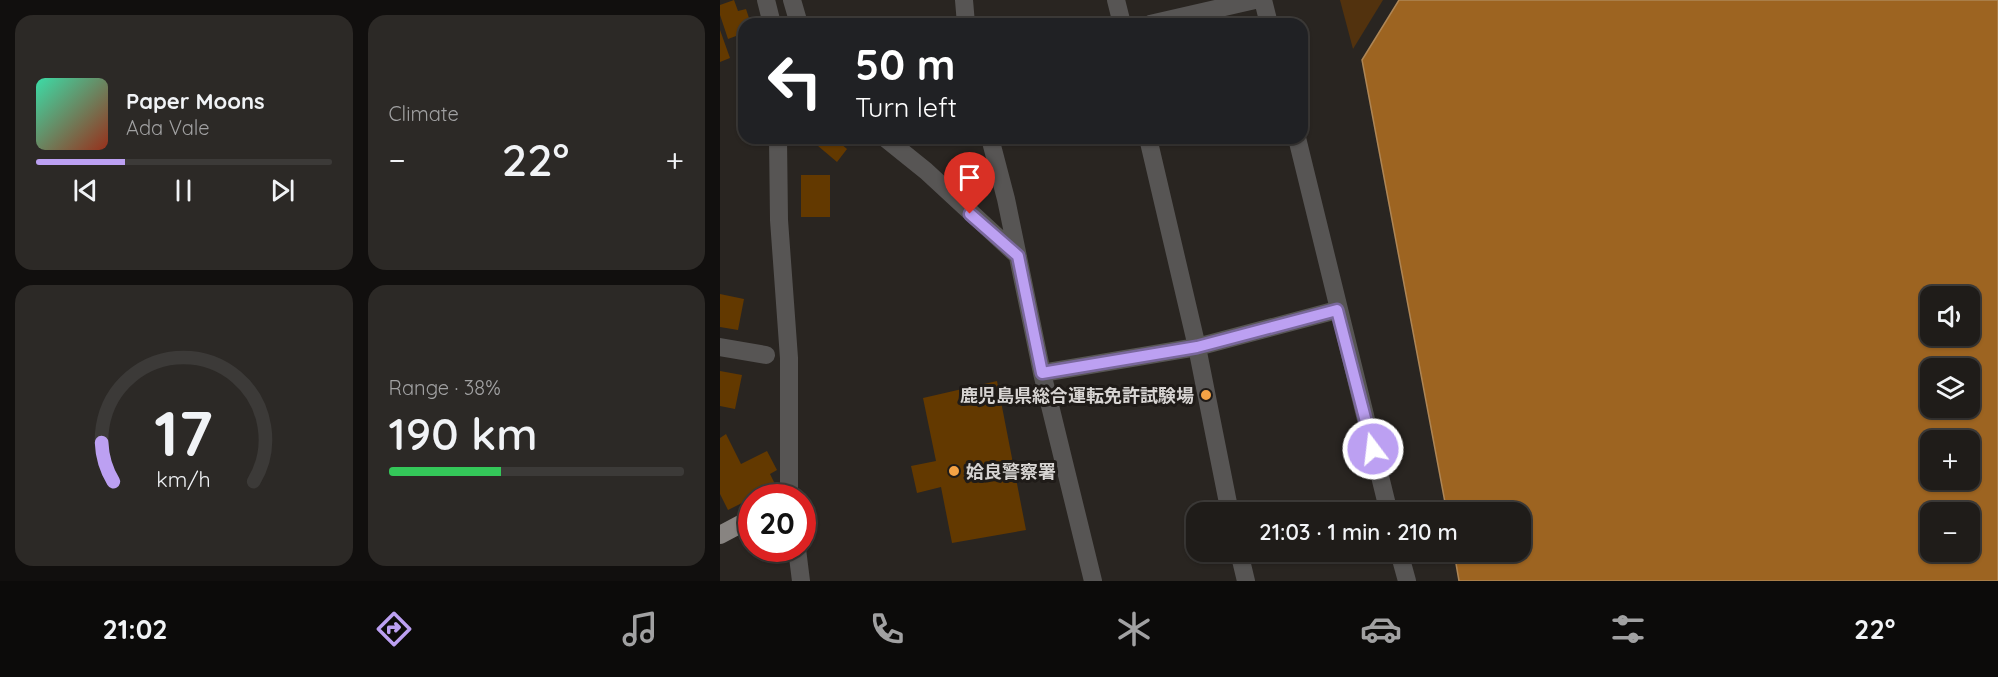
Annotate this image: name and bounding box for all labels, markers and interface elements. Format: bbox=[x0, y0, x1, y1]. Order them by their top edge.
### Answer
text: 50 m bbox=[855, 38, 955, 91]
icon: left bbox=[756, 42, 834, 120]
text: Paper Moons bbox=[126, 87, 265, 115]
text: Turn left bbox=[855, 90, 957, 124]
text: Climate bbox=[389, 101, 459, 126]
text: Ada Vale bbox=[126, 115, 210, 140]
text: 22° bbox=[502, 131, 569, 187]
text: − bbox=[389, 139, 406, 180]
text: + bbox=[665, 139, 684, 180]
pin bbox=[944, 152, 995, 214]
icon: arrive bbox=[953, 161, 986, 194]
icon: previous bbox=[69, 174, 102, 207]
icon: pause bbox=[167, 174, 200, 207]
icon: next bbox=[266, 174, 299, 207]
map controls bbox=[1920, 286, 1980, 562]
button: sound bbox=[1920, 286, 1980, 346]
button: layers bbox=[1920, 358, 1980, 418]
text: Range · 38% bbox=[389, 375, 501, 400]
place label: 鹿児島県総合運転免許試験場 bbox=[960, 384, 1194, 407]
marker: 鹿児島県総合運転免許試験場 bbox=[1199, 388, 1213, 402]
text: 17 bbox=[154, 394, 213, 472]
text: 190 km bbox=[389, 405, 538, 461]
position arrow bbox=[1341, 417, 1405, 481]
button: + bbox=[1920, 430, 1980, 490]
place label: 姶良警察署 bbox=[966, 460, 1056, 483]
marker: 姶良警察署 bbox=[947, 464, 961, 478]
text: km/h bbox=[157, 467, 211, 493]
speed limit sign: 20 bbox=[738, 484, 816, 562]
button: − bbox=[1920, 502, 1980, 562]
text: 21:03 · 1 min · 210 m bbox=[1259, 518, 1458, 546]
icon: directions bbox=[373, 608, 415, 650]
icon: music bbox=[619, 608, 661, 650]
icon: phone bbox=[866, 608, 908, 650]
icon: climate bbox=[1113, 608, 1155, 650]
icon: car bbox=[1360, 608, 1402, 650]
icon: filters bbox=[1607, 608, 1649, 650]
text: 21:02 bbox=[102, 612, 168, 646]
text: 22° bbox=[1854, 612, 1895, 646]

